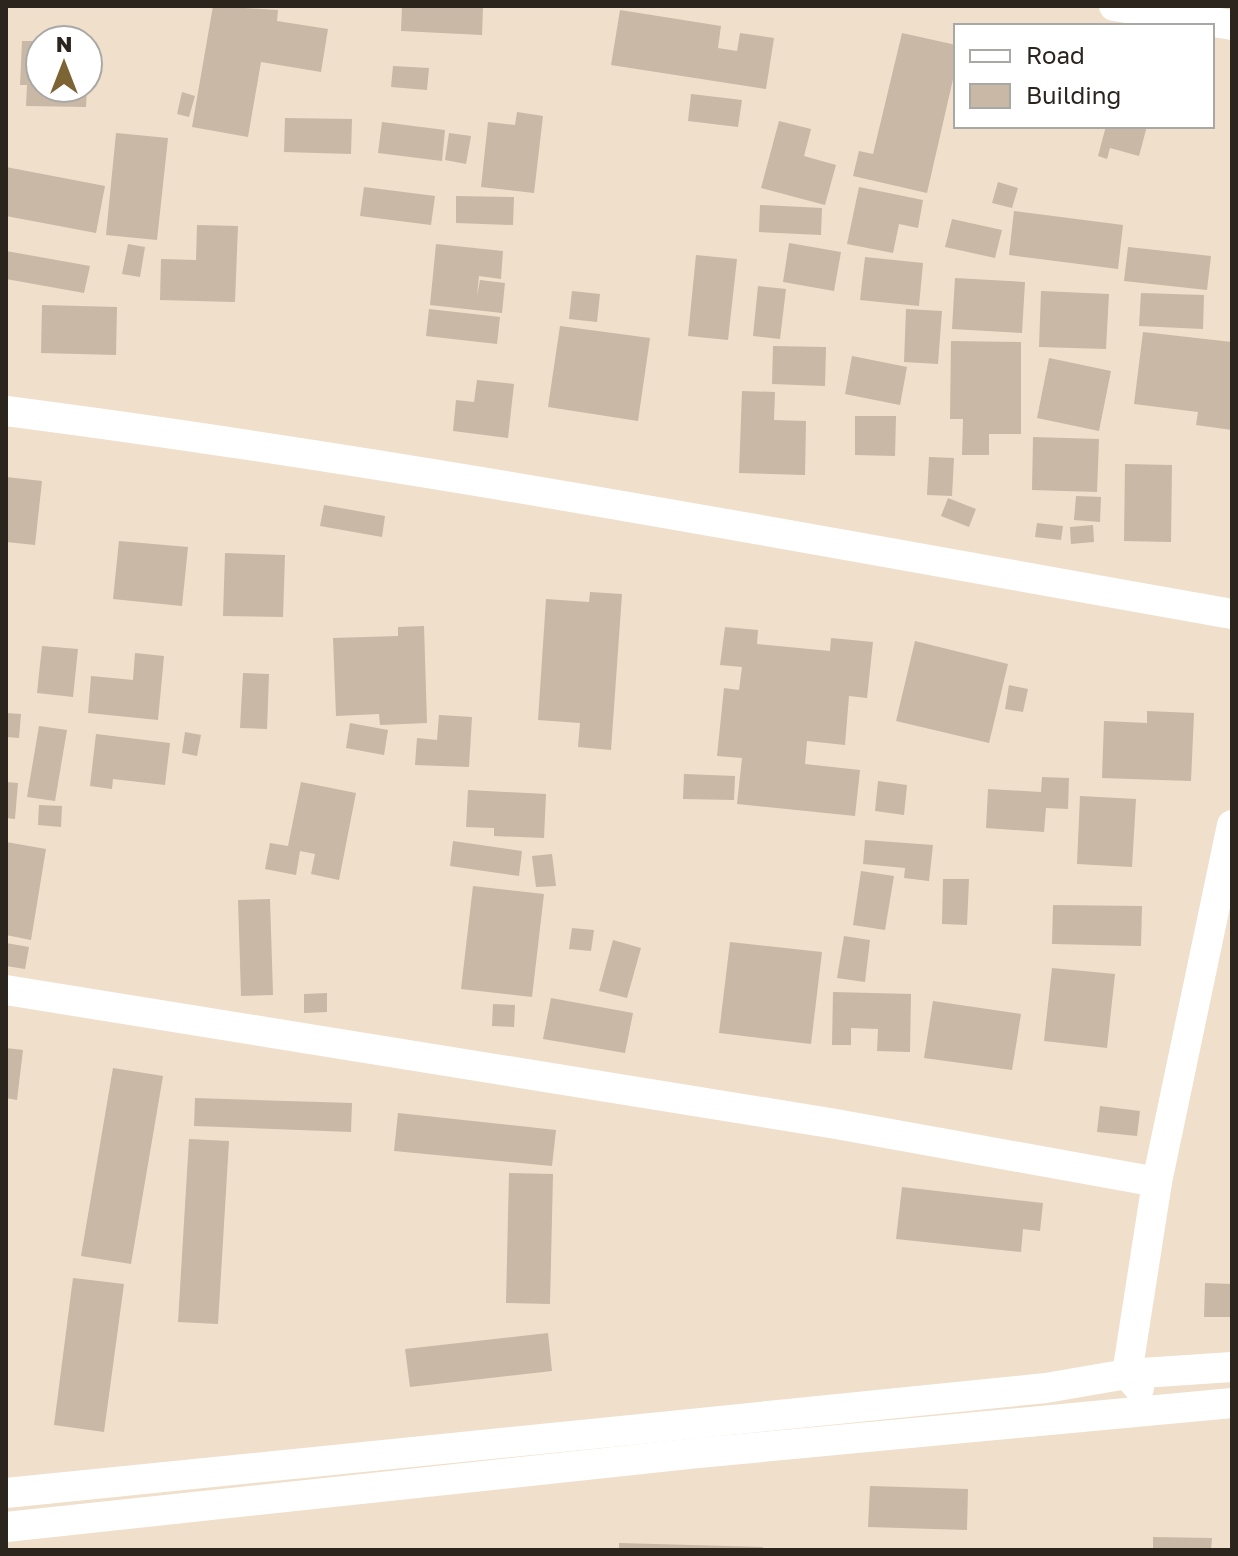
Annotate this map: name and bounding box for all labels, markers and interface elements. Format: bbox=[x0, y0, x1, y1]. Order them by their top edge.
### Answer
north arrow bbox=[24, 24, 104, 104]
legend bbox=[954, 24, 1214, 128]
text: N bbox=[56, 30, 72, 57]
text: Road bbox=[1026, 40, 1085, 69]
text: Building bbox=[1026, 80, 1121, 109]

